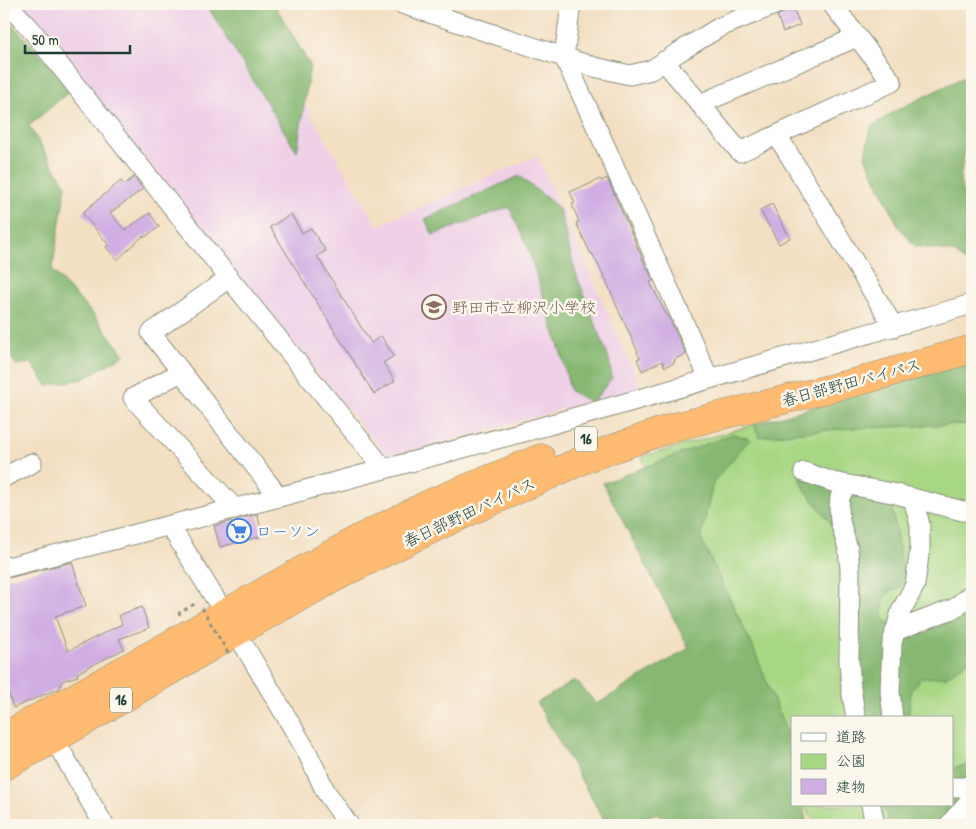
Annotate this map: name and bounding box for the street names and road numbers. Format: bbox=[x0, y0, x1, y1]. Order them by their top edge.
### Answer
street label: 春日部野田バイパス bbox=[779, 353, 923, 411]
road number: 16 bbox=[575, 426, 597, 452]
street label: 春日部野田バイパス bbox=[399, 472, 539, 552]
road number: 16 bbox=[110, 688, 132, 712]

